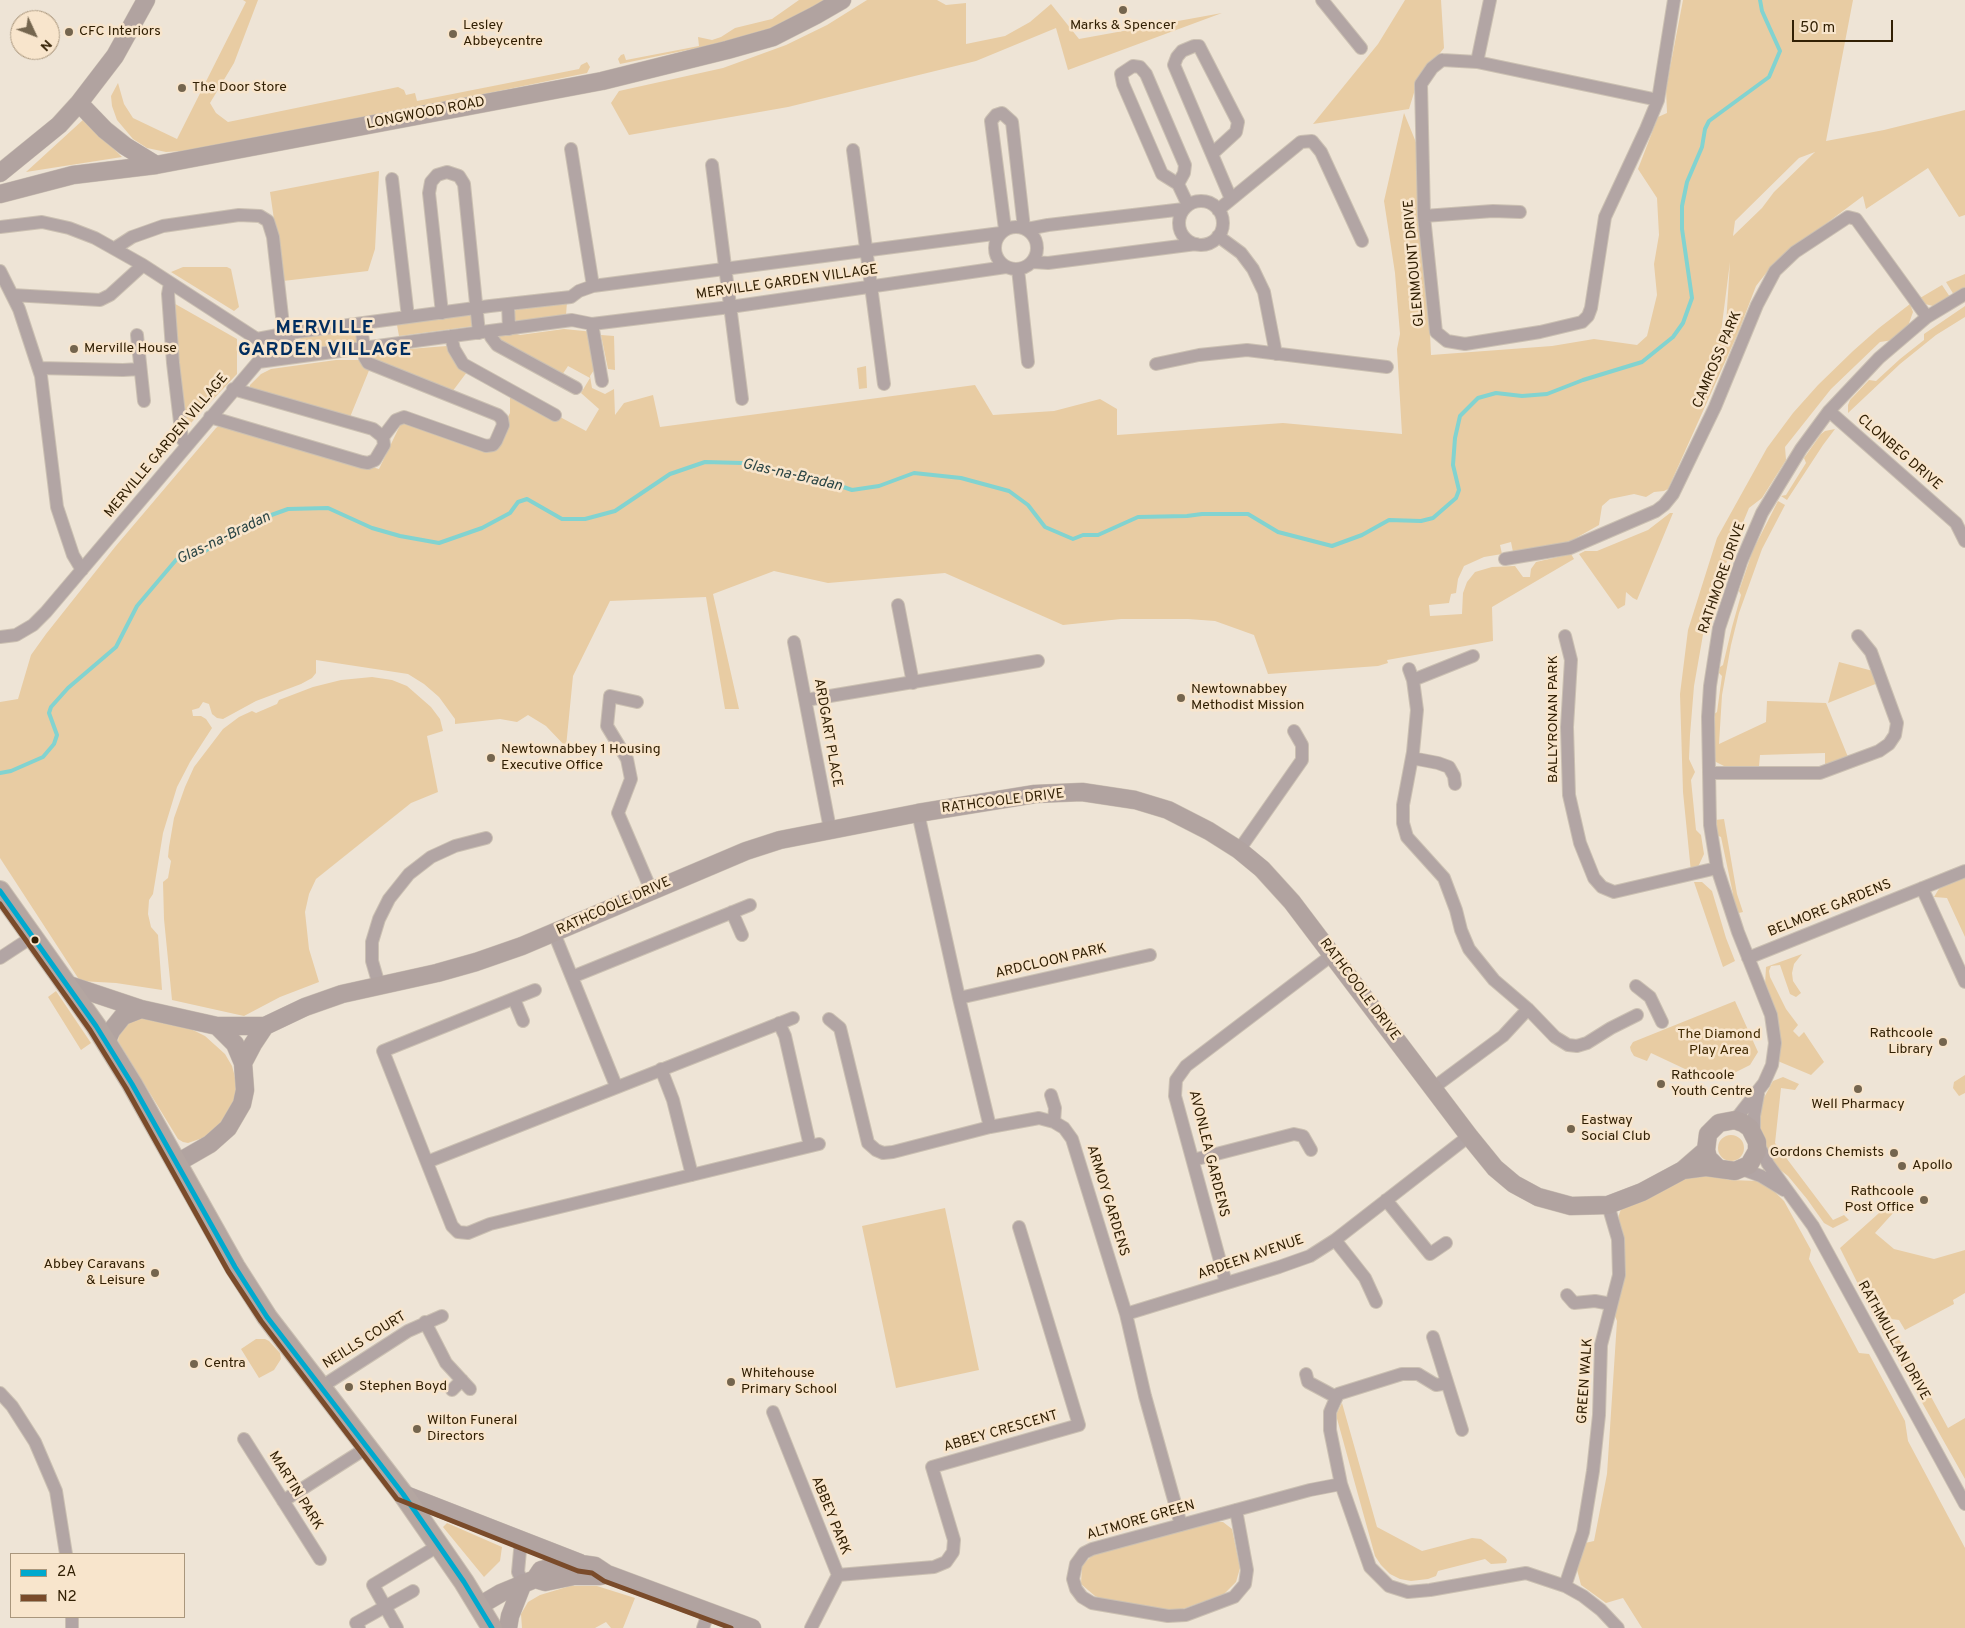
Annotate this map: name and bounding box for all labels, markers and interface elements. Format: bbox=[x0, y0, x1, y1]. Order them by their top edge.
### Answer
marker: Marks & Spencer bbox=[1117, 4, 1129, 16]
north arrow bbox=[10, 10, 60, 60]
scale bar bbox=[1795, 10, 1896, 42]
place label: Lesley Abbeycentre bbox=[463, 18, 543, 50]
place label: Marks & Spencer bbox=[1070, 18, 1176, 34]
text: 50 m bbox=[1800, 19, 1835, 38]
place label: CFC Interiors bbox=[79, 24, 161, 40]
marker: CFC Interiors bbox=[63, 26, 75, 38]
marker: Lesley Abbeycentre bbox=[447, 28, 459, 40]
text: N bbox=[36, 35, 55, 54]
place label: The Door Store bbox=[192, 80, 287, 96]
marker: The Door Store bbox=[176, 82, 188, 94]
street label: LONGWOOD ROAD bbox=[365, 94, 487, 134]
street label: GLENMOUNT DRIVE bbox=[1401, 199, 1429, 327]
street label: MERVILLE GARDEN VILLAGE bbox=[695, 262, 879, 304]
street label: CAMROSS PARK bbox=[1690, 309, 1746, 411]
district label: MERVILLE GARDEN VILLAGE bbox=[236, 318, 414, 362]
place label: Merville House bbox=[84, 341, 177, 357]
marker: Merville House bbox=[68, 343, 80, 355]
street label: MERVILLE GARDEN VILLAGE bbox=[102, 370, 232, 522]
street label: CLONBEG DRIVE bbox=[1853, 412, 1945, 494]
water label: Glas-na-Bradan bbox=[740, 456, 844, 496]
water label: Glas-na-Bradan bbox=[174, 509, 274, 569]
street label: RATHMORE DRIVE bbox=[1696, 520, 1750, 636]
street label: BALLYRONAN PARK bbox=[1546, 655, 1562, 783]
street label: ARDGART PLACE bbox=[809, 677, 845, 789]
place label: Newtownabbey Methodist Mission bbox=[1191, 682, 1304, 714]
marker: Newtownabbey Methodist Mission bbox=[1175, 692, 1187, 704]
place label: Newtownabbey 1 Housing Executive Office bbox=[501, 742, 661, 774]
marker: Newtownabbey 1 Housing Executive Office bbox=[485, 752, 497, 764]
street label: RATHCOOLE DRIVE bbox=[941, 786, 1065, 818]
street label: RATHCOOLE DRIVE bbox=[554, 874, 674, 940]
street label: BELMORE GARDENS bbox=[1766, 877, 1894, 941]
unlabelled marker bbox=[30, 935, 40, 945]
street label: RATHCOOLE DRIVE bbox=[1315, 936, 1403, 1044]
street label: ARDCLOON PARK bbox=[994, 941, 1108, 983]
place label: Rathcoole Library bbox=[1869, 1026, 1933, 1058]
park label: The Diamond Play Area bbox=[1677, 1027, 1761, 1060]
marker: Rathcoole Library bbox=[1937, 1036, 1949, 1048]
place label: Rathcoole Youth Centre bbox=[1671, 1068, 1752, 1100]
marker: Rathcoole Youth Centre bbox=[1655, 1078, 1667, 1090]
marker: Well Pharmacy bbox=[1852, 1083, 1864, 1095]
street label: AVONLEA GARDENS bbox=[1184, 1089, 1232, 1219]
place label: Well Pharmacy bbox=[1811, 1097, 1905, 1113]
place label: Eastway Social Club bbox=[1581, 1113, 1651, 1146]
marker: Eastway Social Club bbox=[1565, 1123, 1577, 1135]
street label: ARMOY GARDENS bbox=[1082, 1143, 1132, 1259]
place label: Gordons Chemists bbox=[1770, 1145, 1884, 1161]
marker: Gordons Chemists bbox=[1888, 1147, 1900, 1159]
place label: Apollo bbox=[1912, 1158, 1953, 1174]
marker: Apollo bbox=[1896, 1160, 1908, 1172]
place label: Rathcoole Post Office bbox=[1845, 1184, 1914, 1216]
marker: Rathcoole Post Office bbox=[1918, 1194, 1930, 1206]
street label: ARDEEN AVENUE bbox=[1196, 1232, 1306, 1284]
place label: Abbey Caravans & Leisure bbox=[44, 1257, 145, 1290]
marker: Abbey Caravans & Leisure bbox=[149, 1267, 161, 1279]
street label: RATHMULLAN DRIVE bbox=[1853, 1278, 1933, 1404]
street label: NEILLS COURT bbox=[320, 1309, 410, 1373]
street label: GREEN WALK bbox=[1575, 1337, 1597, 1425]
place label: Centra bbox=[204, 1356, 246, 1372]
marker: Centra bbox=[188, 1358, 200, 1370]
place label: Whitehouse Primary School bbox=[741, 1366, 837, 1398]
marker: Whitehouse Primary School bbox=[725, 1376, 737, 1388]
place label: Stephen Boyd bbox=[359, 1379, 447, 1395]
marker: Stephen Boyd bbox=[343, 1381, 355, 1393]
street label: ABBEY CRESCENT bbox=[942, 1408, 1060, 1456]
place label: Wilton Funeral Directors bbox=[427, 1413, 517, 1445]
marker: Wilton Funeral Directors bbox=[411, 1423, 423, 1435]
street label: MARTIN PARK bbox=[264, 1449, 326, 1533]
street label: ABBEY PARK bbox=[807, 1474, 853, 1558]
street label: ALTMORE GREEN bbox=[1085, 1498, 1197, 1544]
legend bbox=[10, 1553, 185, 1618]
text: 2A bbox=[57, 1563, 76, 1582]
text: N2 bbox=[57, 1588, 77, 1607]

